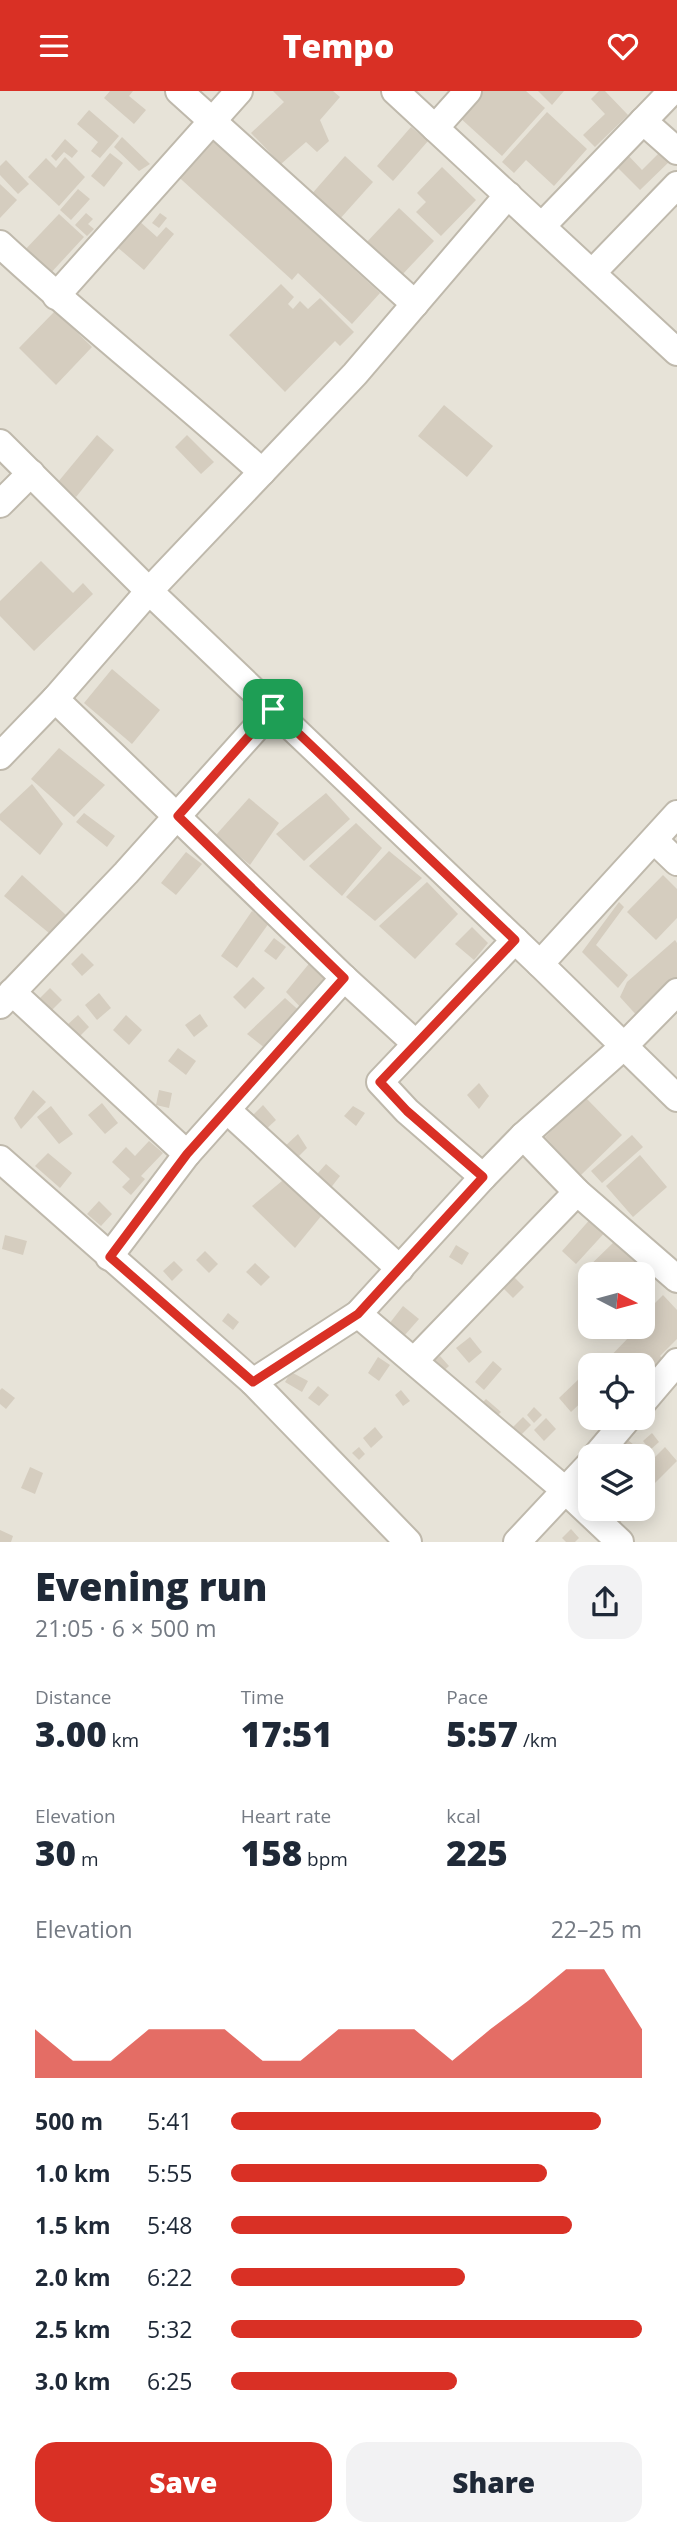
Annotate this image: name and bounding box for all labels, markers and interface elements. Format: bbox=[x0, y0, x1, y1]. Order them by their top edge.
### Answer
text: Tempo bbox=[283, 24, 394, 67]
icon: menu bbox=[35, 27, 73, 65]
icon: heart bbox=[604, 27, 642, 65]
pin bbox=[243, 679, 303, 739]
icon: arrive bbox=[254, 690, 292, 728]
north arrow bbox=[578, 1262, 654, 1339]
map controls bbox=[578, 1262, 655, 1521]
button: locate bbox=[578, 1353, 655, 1430]
button: layers bbox=[578, 1444, 655, 1521]
text: Evening run bbox=[35, 1560, 267, 1612]
button: share bbox=[568, 1565, 642, 1639]
text: 21:05 · 6 × 500 m bbox=[35, 1612, 217, 1644]
text: Distance bbox=[35, 1684, 111, 1710]
text: Time bbox=[241, 1684, 284, 1710]
text: Pace bbox=[446, 1684, 488, 1710]
text: 3.00 bbox=[35, 1710, 107, 1757]
text: 17:51 bbox=[241, 1710, 333, 1757]
text: 5:57 bbox=[446, 1710, 518, 1757]
text: km bbox=[107, 1727, 139, 1753]
text: /km bbox=[518, 1727, 557, 1753]
text: Elevation bbox=[35, 1803, 116, 1829]
text: Heart rate bbox=[241, 1803, 331, 1829]
text: kcal bbox=[446, 1803, 481, 1829]
text: 30 bbox=[35, 1829, 76, 1876]
text: 158 bbox=[241, 1829, 302, 1876]
text: 225 bbox=[446, 1829, 508, 1876]
text: m bbox=[76, 1846, 99, 1872]
text: bpm bbox=[302, 1846, 348, 1872]
text: Elevation bbox=[35, 1913, 133, 1945]
text: 22–25 m bbox=[551, 1913, 642, 1945]
text: 500 m bbox=[35, 2105, 103, 2137]
text: 5:41 bbox=[147, 2105, 193, 2137]
text: 1.0 km bbox=[35, 2157, 111, 2189]
text: 5:55 bbox=[147, 2157, 193, 2189]
text: 1.5 km bbox=[35, 2209, 111, 2241]
text: 5:48 bbox=[147, 2209, 193, 2241]
text: 2.0 km bbox=[35, 2261, 111, 2293]
text: 6:22 bbox=[147, 2261, 193, 2293]
text: 2.5 km bbox=[35, 2313, 111, 2345]
text: 5:32 bbox=[147, 2313, 193, 2345]
text: 3.0 km bbox=[35, 2365, 111, 2397]
text: 6:25 bbox=[147, 2365, 193, 2397]
button: Save bbox=[35, 2442, 332, 2522]
button: Share bbox=[346, 2442, 642, 2522]

